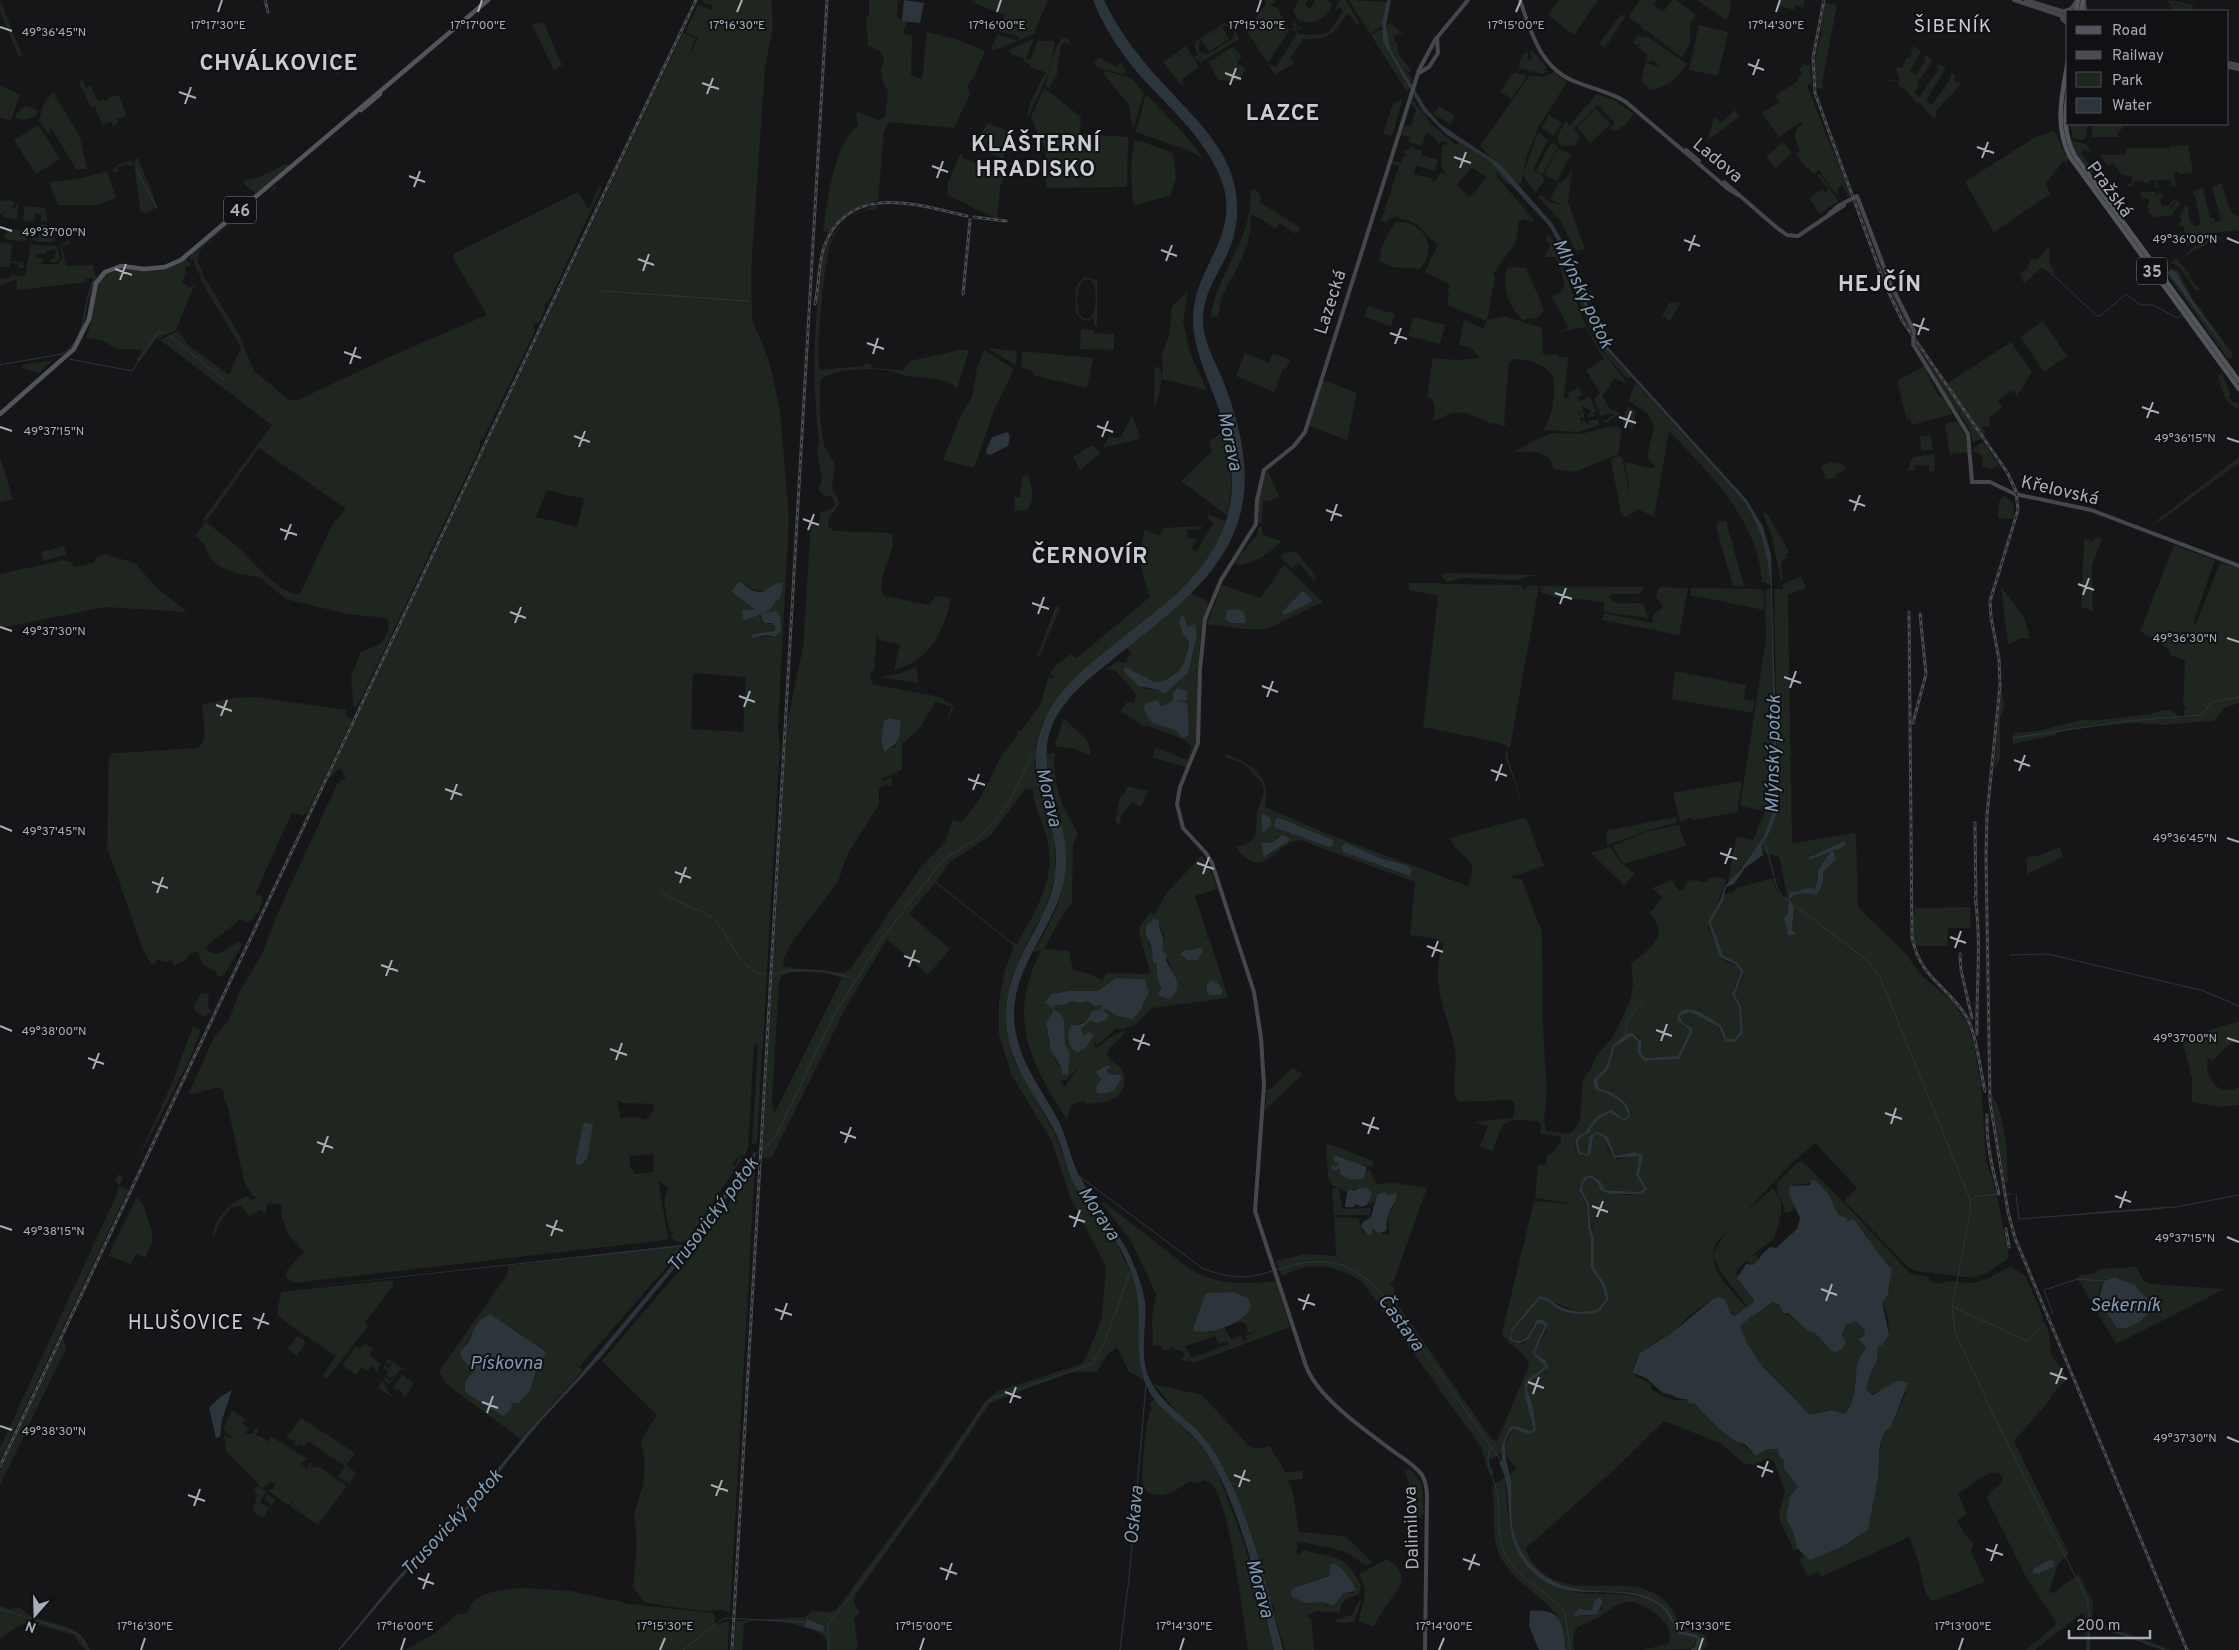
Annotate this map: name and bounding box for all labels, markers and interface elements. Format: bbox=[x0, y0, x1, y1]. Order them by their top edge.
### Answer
legend bbox=[2066, 10, 2229, 125]
district label: ŠIBENÍK bbox=[1914, 14, 1992, 39]
text: 17°17'30"E bbox=[190, 18, 246, 34]
text: 17°17'00"E bbox=[450, 18, 506, 34]
text: 17°16'30"E bbox=[709, 18, 765, 34]
text: 17°16'00"E bbox=[968, 18, 1026, 34]
text: 17°15'30"E bbox=[1229, 18, 1285, 34]
text: 17°15'00"E bbox=[1487, 18, 1545, 34]
text: 17°14'30"E bbox=[1748, 18, 1804, 34]
text: Road bbox=[2112, 22, 2147, 41]
text: 49°36'45"N bbox=[22, 25, 86, 41]
text: Railway bbox=[2112, 47, 2164, 66]
district label: CHVÁLKOVICE bbox=[199, 49, 359, 78]
text: Park bbox=[2112, 72, 2143, 91]
text: Water bbox=[2112, 97, 2152, 116]
district label: LAZCE bbox=[1246, 101, 1320, 128]
district label: KLÁŠTERNÍ HRADISKO bbox=[971, 129, 1101, 184]
street label: Ladova bbox=[1687, 134, 1747, 189]
street label: Pražská bbox=[2081, 157, 2137, 223]
road number: 46 bbox=[224, 196, 256, 224]
text: 49°37'00"N bbox=[22, 225, 86, 241]
text: 49°36'00"N bbox=[2153, 232, 2217, 248]
water label: Mlýnský potok bbox=[1546, 235, 1618, 353]
road number: 35 bbox=[2137, 258, 2167, 284]
street label: Lazecká bbox=[1310, 267, 1353, 338]
district label: HEJČÍN bbox=[1838, 269, 1922, 299]
water label: Morava bbox=[1211, 410, 1247, 473]
text: 49°37'15"N bbox=[24, 424, 84, 440]
text: 49°36'15"N bbox=[2154, 431, 2216, 447]
street label: Křelovská bbox=[2019, 471, 2101, 512]
district label: ČERNOVÍR bbox=[1032, 541, 1149, 571]
text: 49°37'30"N bbox=[22, 624, 86, 640]
text: 49°36'30"N bbox=[2153, 631, 2217, 647]
water label: Mlýnský potok bbox=[1761, 694, 1787, 813]
water label: Morava bbox=[1030, 766, 1066, 829]
text: 49°37'45"N bbox=[22, 824, 86, 840]
text: 49°36'45"N bbox=[2153, 831, 2217, 847]
text: 49°38'00"N bbox=[21, 1024, 87, 1040]
text: 49°37'00"N bbox=[2153, 1031, 2217, 1047]
water label: Trusovický potok bbox=[662, 1153, 765, 1278]
water label: Morava bbox=[1072, 1183, 1125, 1246]
text: 49°38'15"N bbox=[23, 1224, 85, 1240]
text: 49°37'15"N bbox=[2155, 1231, 2215, 1247]
water label: Častava bbox=[1372, 1289, 1430, 1357]
water label: Sekerník bbox=[2090, 1294, 2161, 1318]
district label: HLUŠOVICE bbox=[128, 1309, 244, 1337]
water label: Pískovna bbox=[470, 1352, 543, 1376]
text: 49°38'30"N bbox=[22, 1424, 86, 1440]
text: 49°37'30"N bbox=[2153, 1431, 2217, 1447]
water label: Trusovický potok bbox=[397, 1464, 509, 1582]
water label: Oskava bbox=[1120, 1484, 1150, 1546]
street label: Dalimilova bbox=[1400, 1486, 1425, 1570]
water label: Morava bbox=[1240, 1557, 1278, 1621]
north arrow bbox=[10, 1590, 60, 1640]
scale bar bbox=[2069, 1608, 2150, 1640]
text: N bbox=[23, 1616, 39, 1636]
text: 200 m bbox=[2076, 1617, 2121, 1636]
text: 17°16'30"E bbox=[117, 1619, 173, 1635]
text: 17°16'00"E bbox=[376, 1619, 434, 1635]
text: 17°15'30"E bbox=[637, 1619, 693, 1635]
text: 17°15'00"E bbox=[895, 1619, 953, 1635]
text: 17°14'30"E bbox=[1156, 1619, 1212, 1635]
text: 17°14'00"E bbox=[1415, 1619, 1473, 1635]
text: 17°13'30"E bbox=[1675, 1619, 1731, 1635]
text: 17°13'00"E bbox=[1934, 1619, 1992, 1635]

